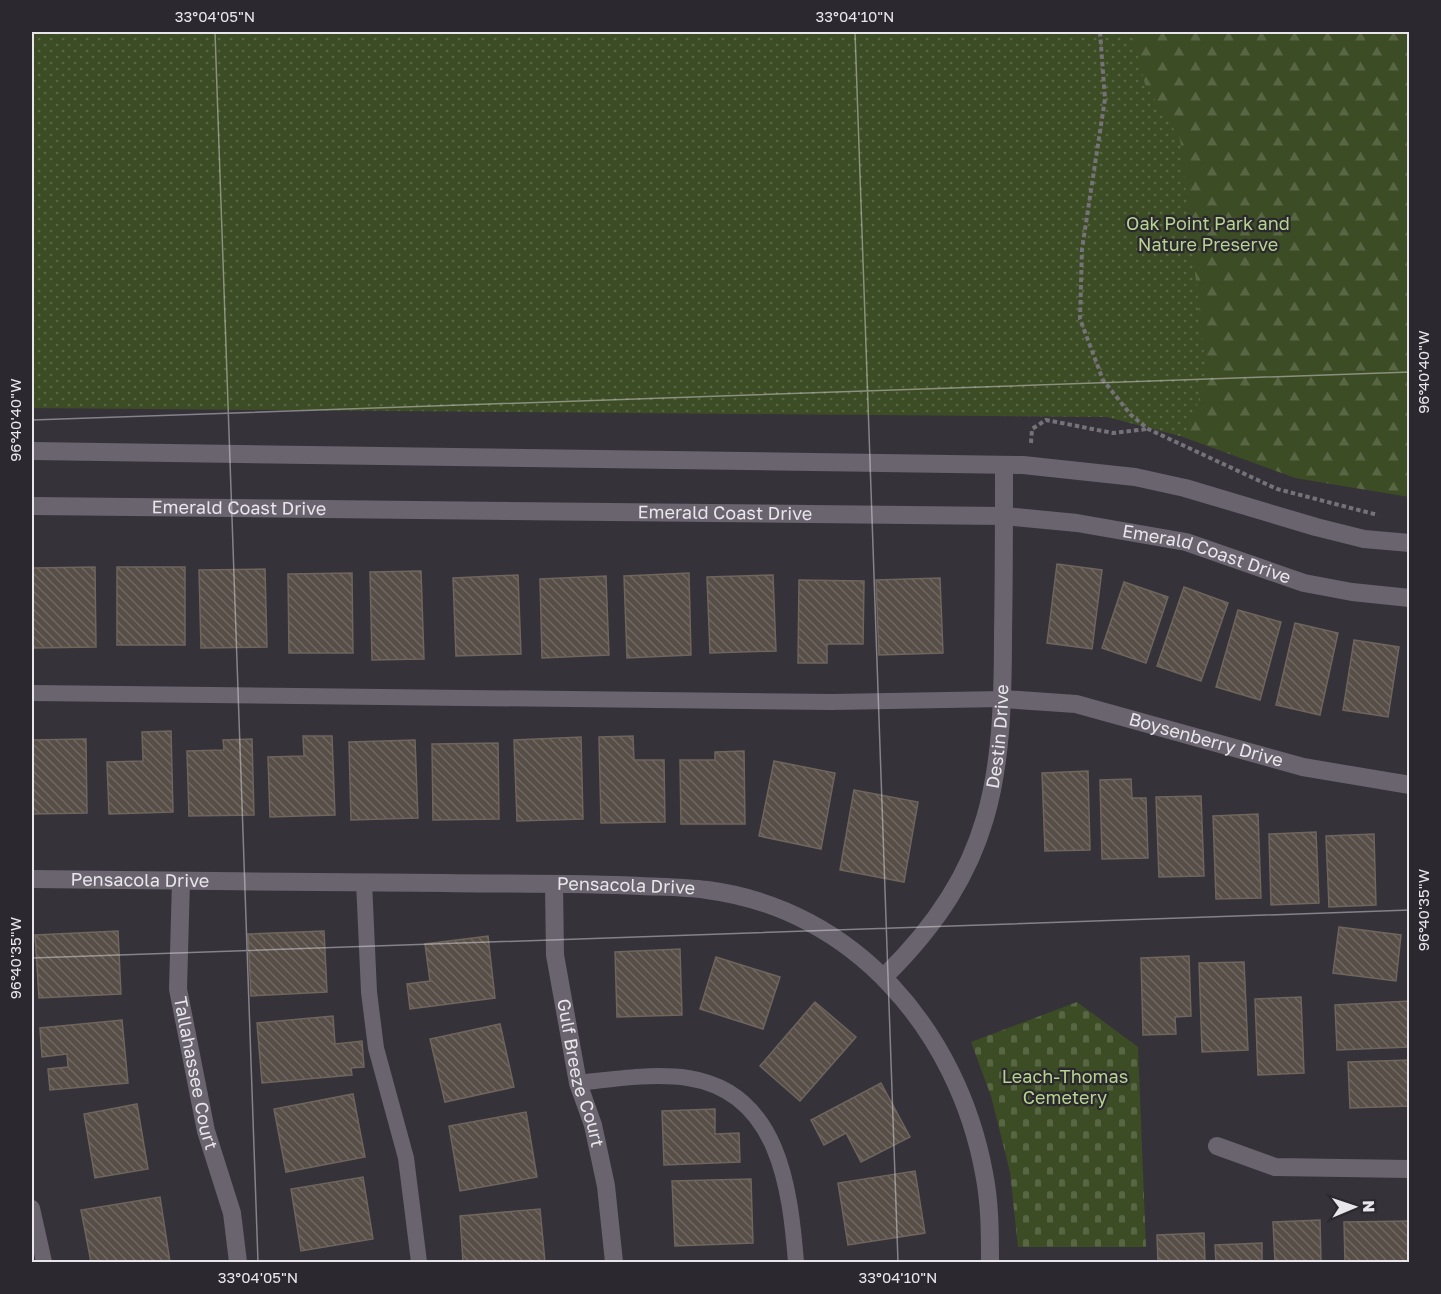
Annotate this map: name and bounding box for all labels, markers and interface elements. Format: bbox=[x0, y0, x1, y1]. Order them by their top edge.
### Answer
text: 33°04'05"N bbox=[175, 7, 255, 25]
text: 33°04'10"N bbox=[816, 7, 894, 25]
park label: Oak Point Park and Nature Preserve bbox=[1126, 212, 1290, 255]
text: 96°40'40"W bbox=[1414, 330, 1432, 414]
text: 96°40'40"W bbox=[6, 378, 24, 462]
street label: Emerald Coast Drive bbox=[152, 495, 326, 519]
street label: Emerald Coast Drive bbox=[638, 500, 812, 524]
street label: Emerald Coast Drive bbox=[1121, 519, 1294, 588]
street label: Destin Drive bbox=[981, 684, 1012, 790]
street label: Boysenberry Drive bbox=[1127, 707, 1286, 771]
street label: Pensacola Drive bbox=[70, 868, 209, 891]
text: 96°40'35"W bbox=[1414, 869, 1432, 951]
street label: Pensacola Drive bbox=[557, 872, 696, 899]
text: 96°40'35"W bbox=[6, 917, 24, 999]
street label: Tallahassee Court bbox=[170, 995, 223, 1152]
street label: Gulf Breeze Court bbox=[553, 997, 609, 1149]
park label: Leach-Thomas Cemetery bbox=[1002, 1065, 1128, 1108]
north arrow bbox=[1324, 1177, 1384, 1237]
text: N bbox=[1359, 1200, 1379, 1213]
text: 33°04'05"N bbox=[218, 1268, 298, 1286]
text: 33°04'10"N bbox=[859, 1268, 937, 1286]

